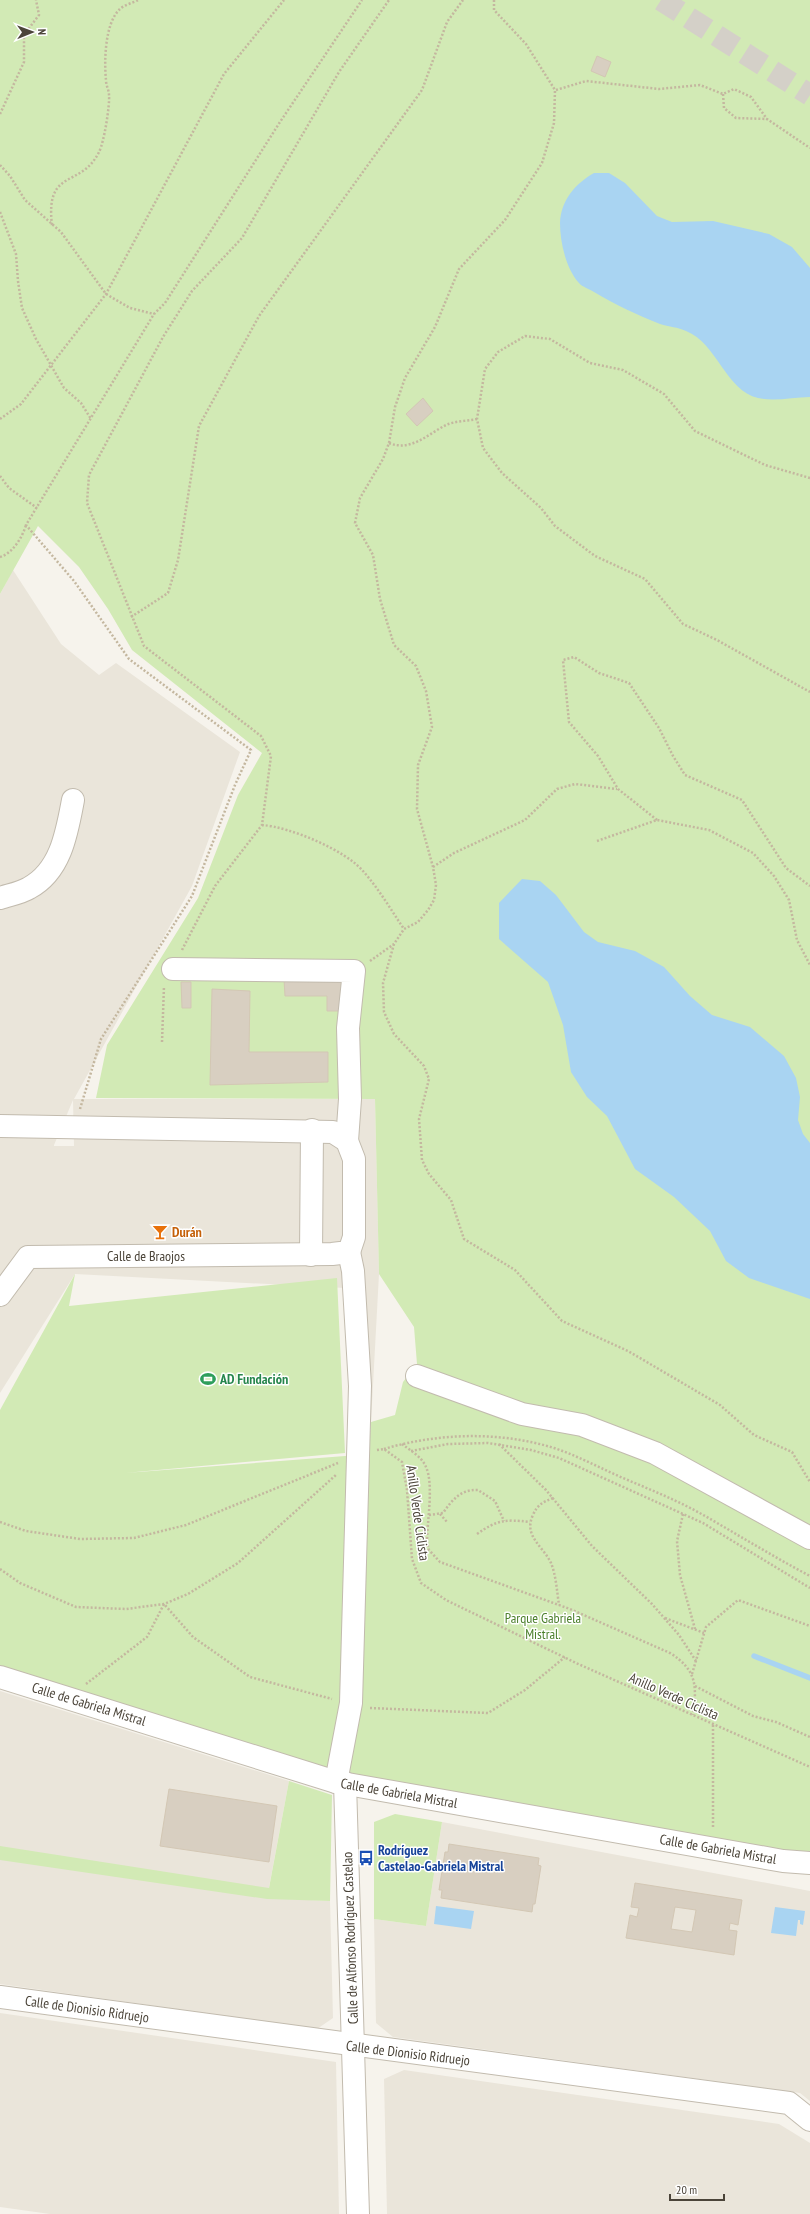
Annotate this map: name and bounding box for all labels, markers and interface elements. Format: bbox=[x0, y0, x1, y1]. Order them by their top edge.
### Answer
north arrow bbox=[12, 12, 52, 52]
text: N bbox=[35, 29, 49, 35]
bar icon: Durán bbox=[151, 1223, 169, 1241]
place label: Durán bbox=[172, 1223, 202, 1241]
street label: Calle de Braojos bbox=[107, 1247, 185, 1265]
sports icon: AD Fundación bbox=[199, 1370, 217, 1388]
place label: AD Fundación bbox=[219, 1370, 288, 1388]
street label: Anillo Verde Ciclista bbox=[402, 1464, 434, 1562]
park label: Parque Gabriela Mistral. bbox=[505, 1609, 581, 1643]
street label: Anillo Verde Ciclista bbox=[626, 1668, 722, 1724]
street label: Calle de Gabriela Mistral bbox=[30, 1678, 149, 1730]
street label: Calle de Gabriela Mistral bbox=[339, 1774, 459, 1812]
street label: Calle de Gabriela Mistral bbox=[658, 1830, 778, 1868]
place label: Rodríguez Castelao-Gabriela Mistral bbox=[378, 1841, 504, 1875]
bus stop icon: Rodríguez Castelao-Gabriela Mistral bbox=[357, 1849, 375, 1867]
street label: Calle de Alfonso Rodríguez Castelao bbox=[338, 1852, 362, 2024]
street label: Calle de Dionisio Ridruejo bbox=[24, 1991, 150, 2027]
street label: Calle de Dionisio Ridruejo bbox=[345, 2036, 471, 2070]
scale bar bbox=[670, 2176, 724, 2202]
text: 20 m bbox=[676, 2182, 697, 2197]

